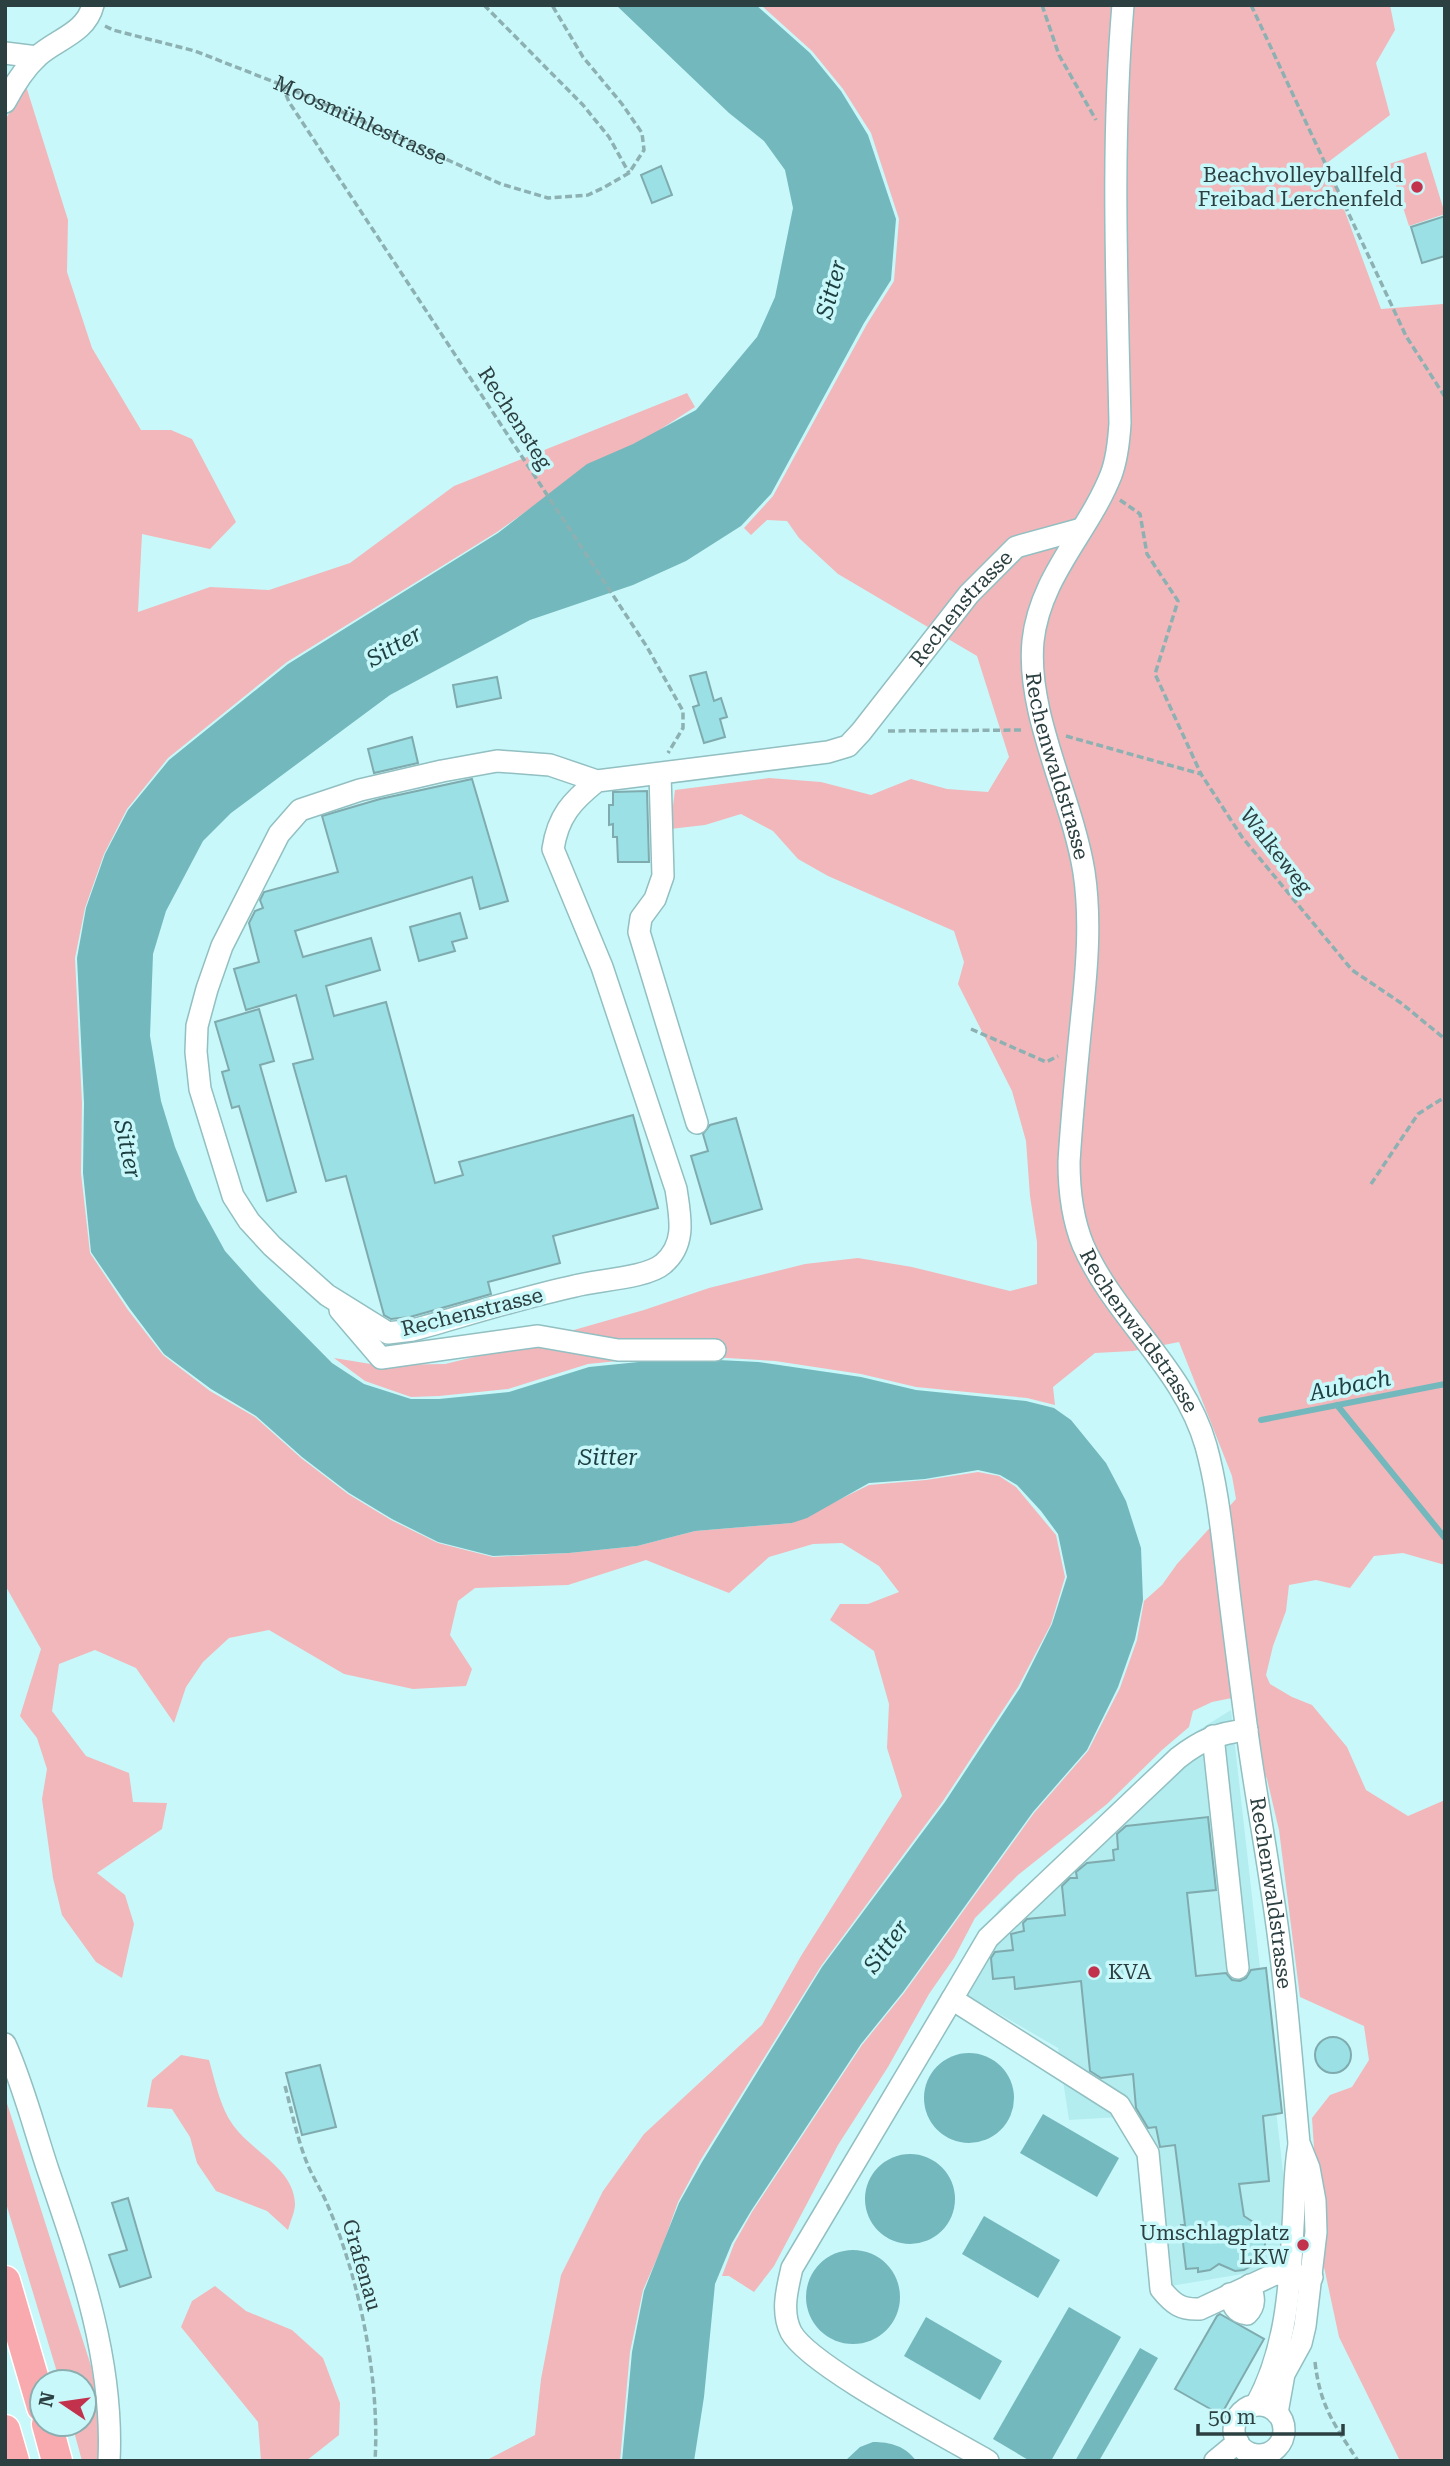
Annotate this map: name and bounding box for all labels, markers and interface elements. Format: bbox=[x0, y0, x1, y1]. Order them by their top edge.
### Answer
street label: Moosmühlestrasse bbox=[270, 71, 451, 170]
place label: Beachvolleyballfeld Freibad Lerchenfeld bbox=[1198, 163, 1404, 211]
marker: Beachvolleyballfeld Freibad Lerchenfeld bbox=[1409, 179, 1425, 195]
water label: Sitter bbox=[810, 257, 852, 322]
street label: Rechensteg bbox=[473, 362, 557, 474]
street label: Rechenstrasse bbox=[905, 545, 1018, 671]
water label: Sitter bbox=[361, 620, 427, 673]
street label: Rechenwaldstrasse bbox=[1021, 671, 1093, 862]
street label: Walkeweg bbox=[1235, 803, 1317, 899]
water label: Sitter bbox=[108, 1116, 147, 1181]
street label: Rechenwaldstrasse bbox=[1075, 1245, 1203, 1417]
street label: Rechenstrasse bbox=[399, 1283, 545, 1341]
water label: Aubach bbox=[1305, 1364, 1393, 1407]
water label: Sitter bbox=[577, 1444, 638, 1471]
street label: Rechenwaldstrasse bbox=[1245, 1795, 1297, 1990]
water label: Sitter bbox=[857, 1914, 915, 1979]
place label: KVA bbox=[1108, 1960, 1152, 1984]
marker: KVA bbox=[1086, 1964, 1102, 1980]
street label: Grafenau bbox=[338, 2217, 386, 2313]
place label: Umschlagplatz LKW bbox=[1139, 2221, 1290, 2269]
marker: Umschlagplatz LKW bbox=[1295, 2237, 1311, 2253]
north arrow bbox=[28, 2368, 98, 2438]
text: N bbox=[34, 2389, 60, 2409]
scale bar bbox=[1198, 2392, 1343, 2436]
text: 50 m bbox=[1208, 2405, 1256, 2429]

